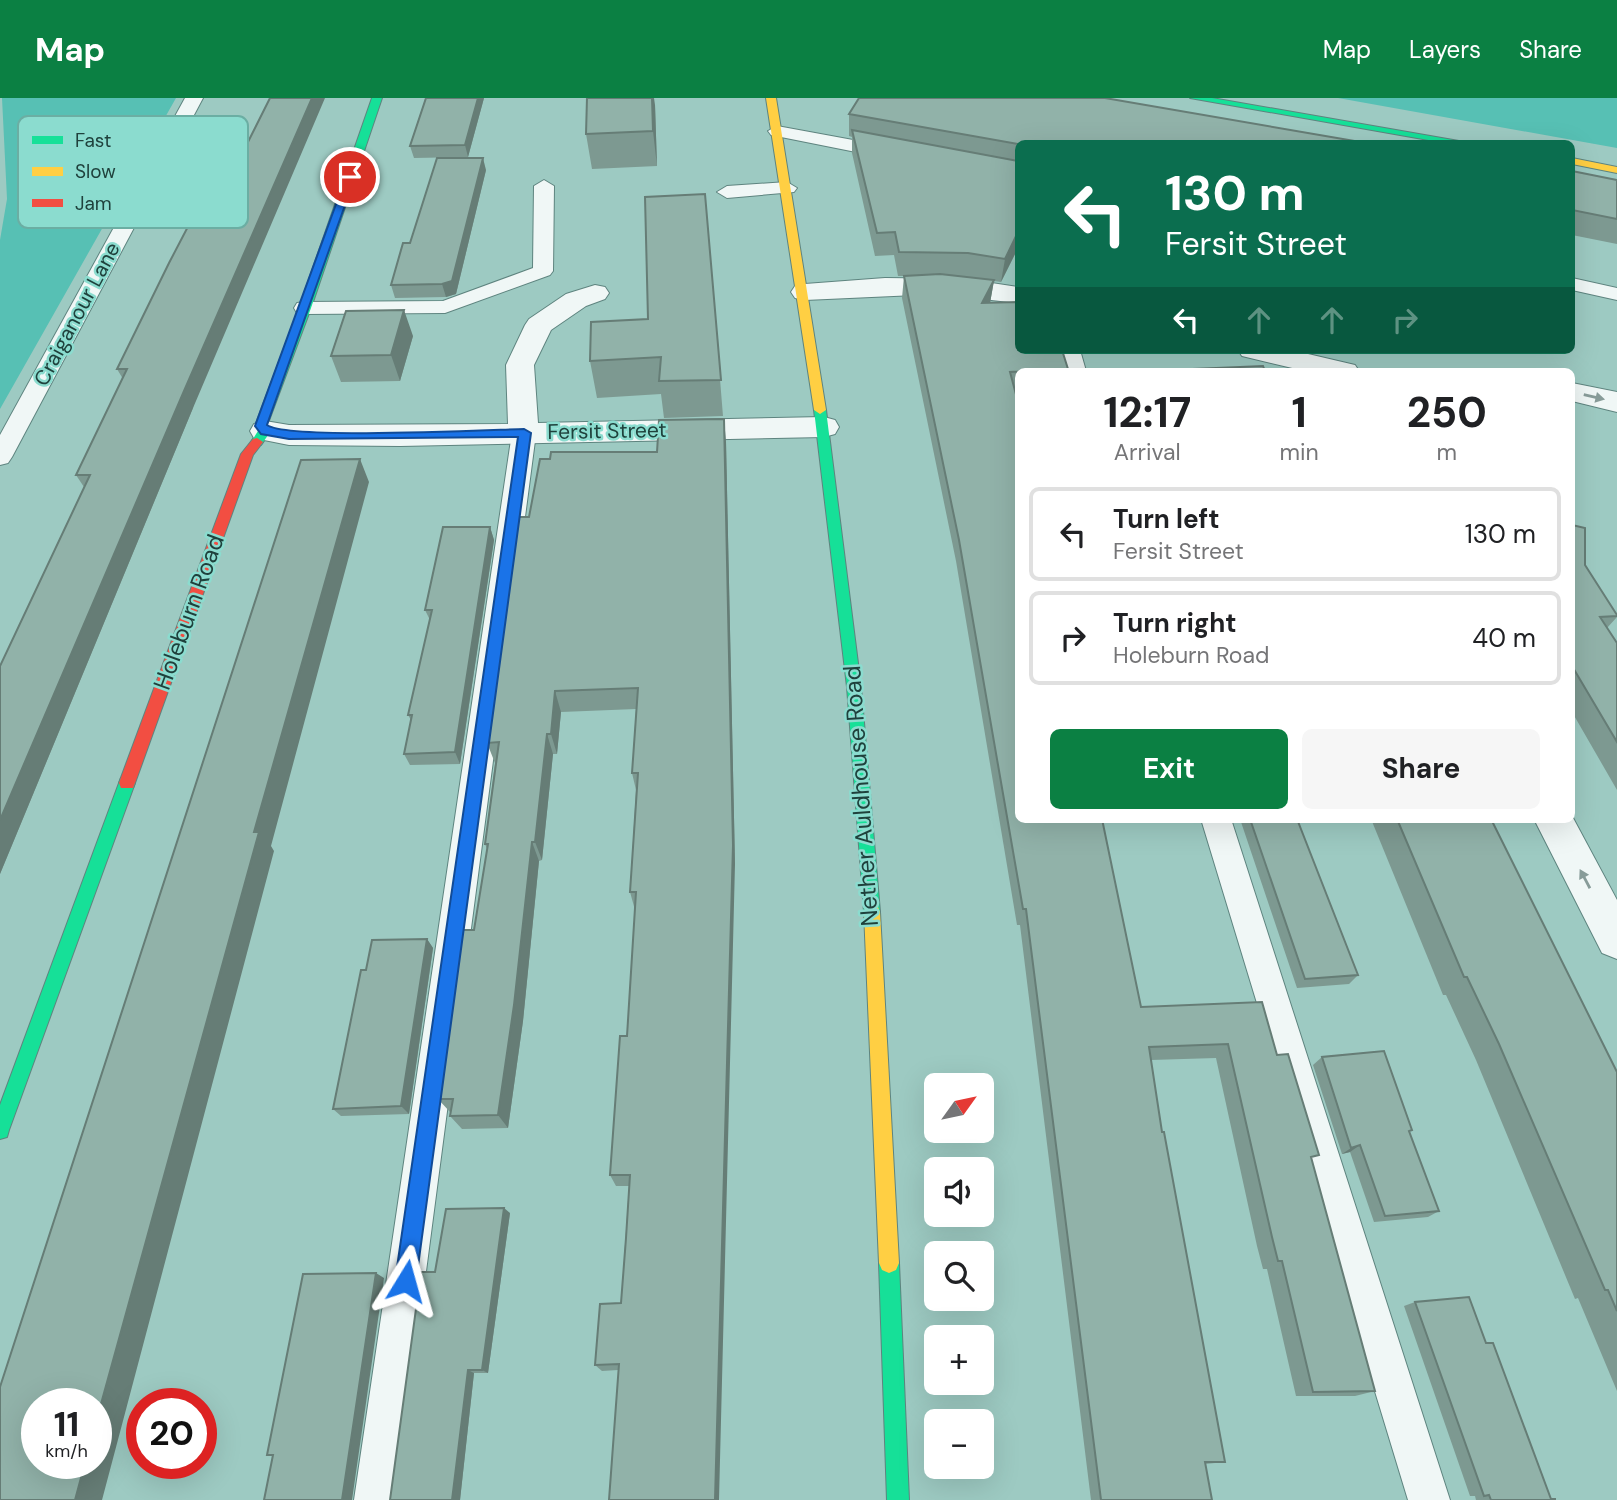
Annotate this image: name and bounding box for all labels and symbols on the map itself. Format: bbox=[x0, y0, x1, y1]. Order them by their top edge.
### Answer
legend bbox=[18, 116, 248, 228]
text: Fast bbox=[75, 128, 111, 153]
pin bbox=[320, 147, 380, 207]
text: Slow bbox=[75, 159, 116, 184]
text: Jam bbox=[75, 191, 112, 216]
street label: Craiganour Lane bbox=[27, 237, 127, 391]
one-way arrow bbox=[1583, 392, 1605, 403]
street label: Fersit Street bbox=[547, 416, 667, 446]
street label: Holeburn Road bbox=[146, 530, 231, 694]
street label: Nether Auldhouse Road bbox=[836, 665, 885, 928]
one-way arrow bbox=[1579, 870, 1591, 889]
north arrow bbox=[924, 1073, 994, 1143]
position arrow bbox=[369, 1244, 443, 1318]
speed limit sign: 20 bbox=[126, 1388, 217, 1479]

